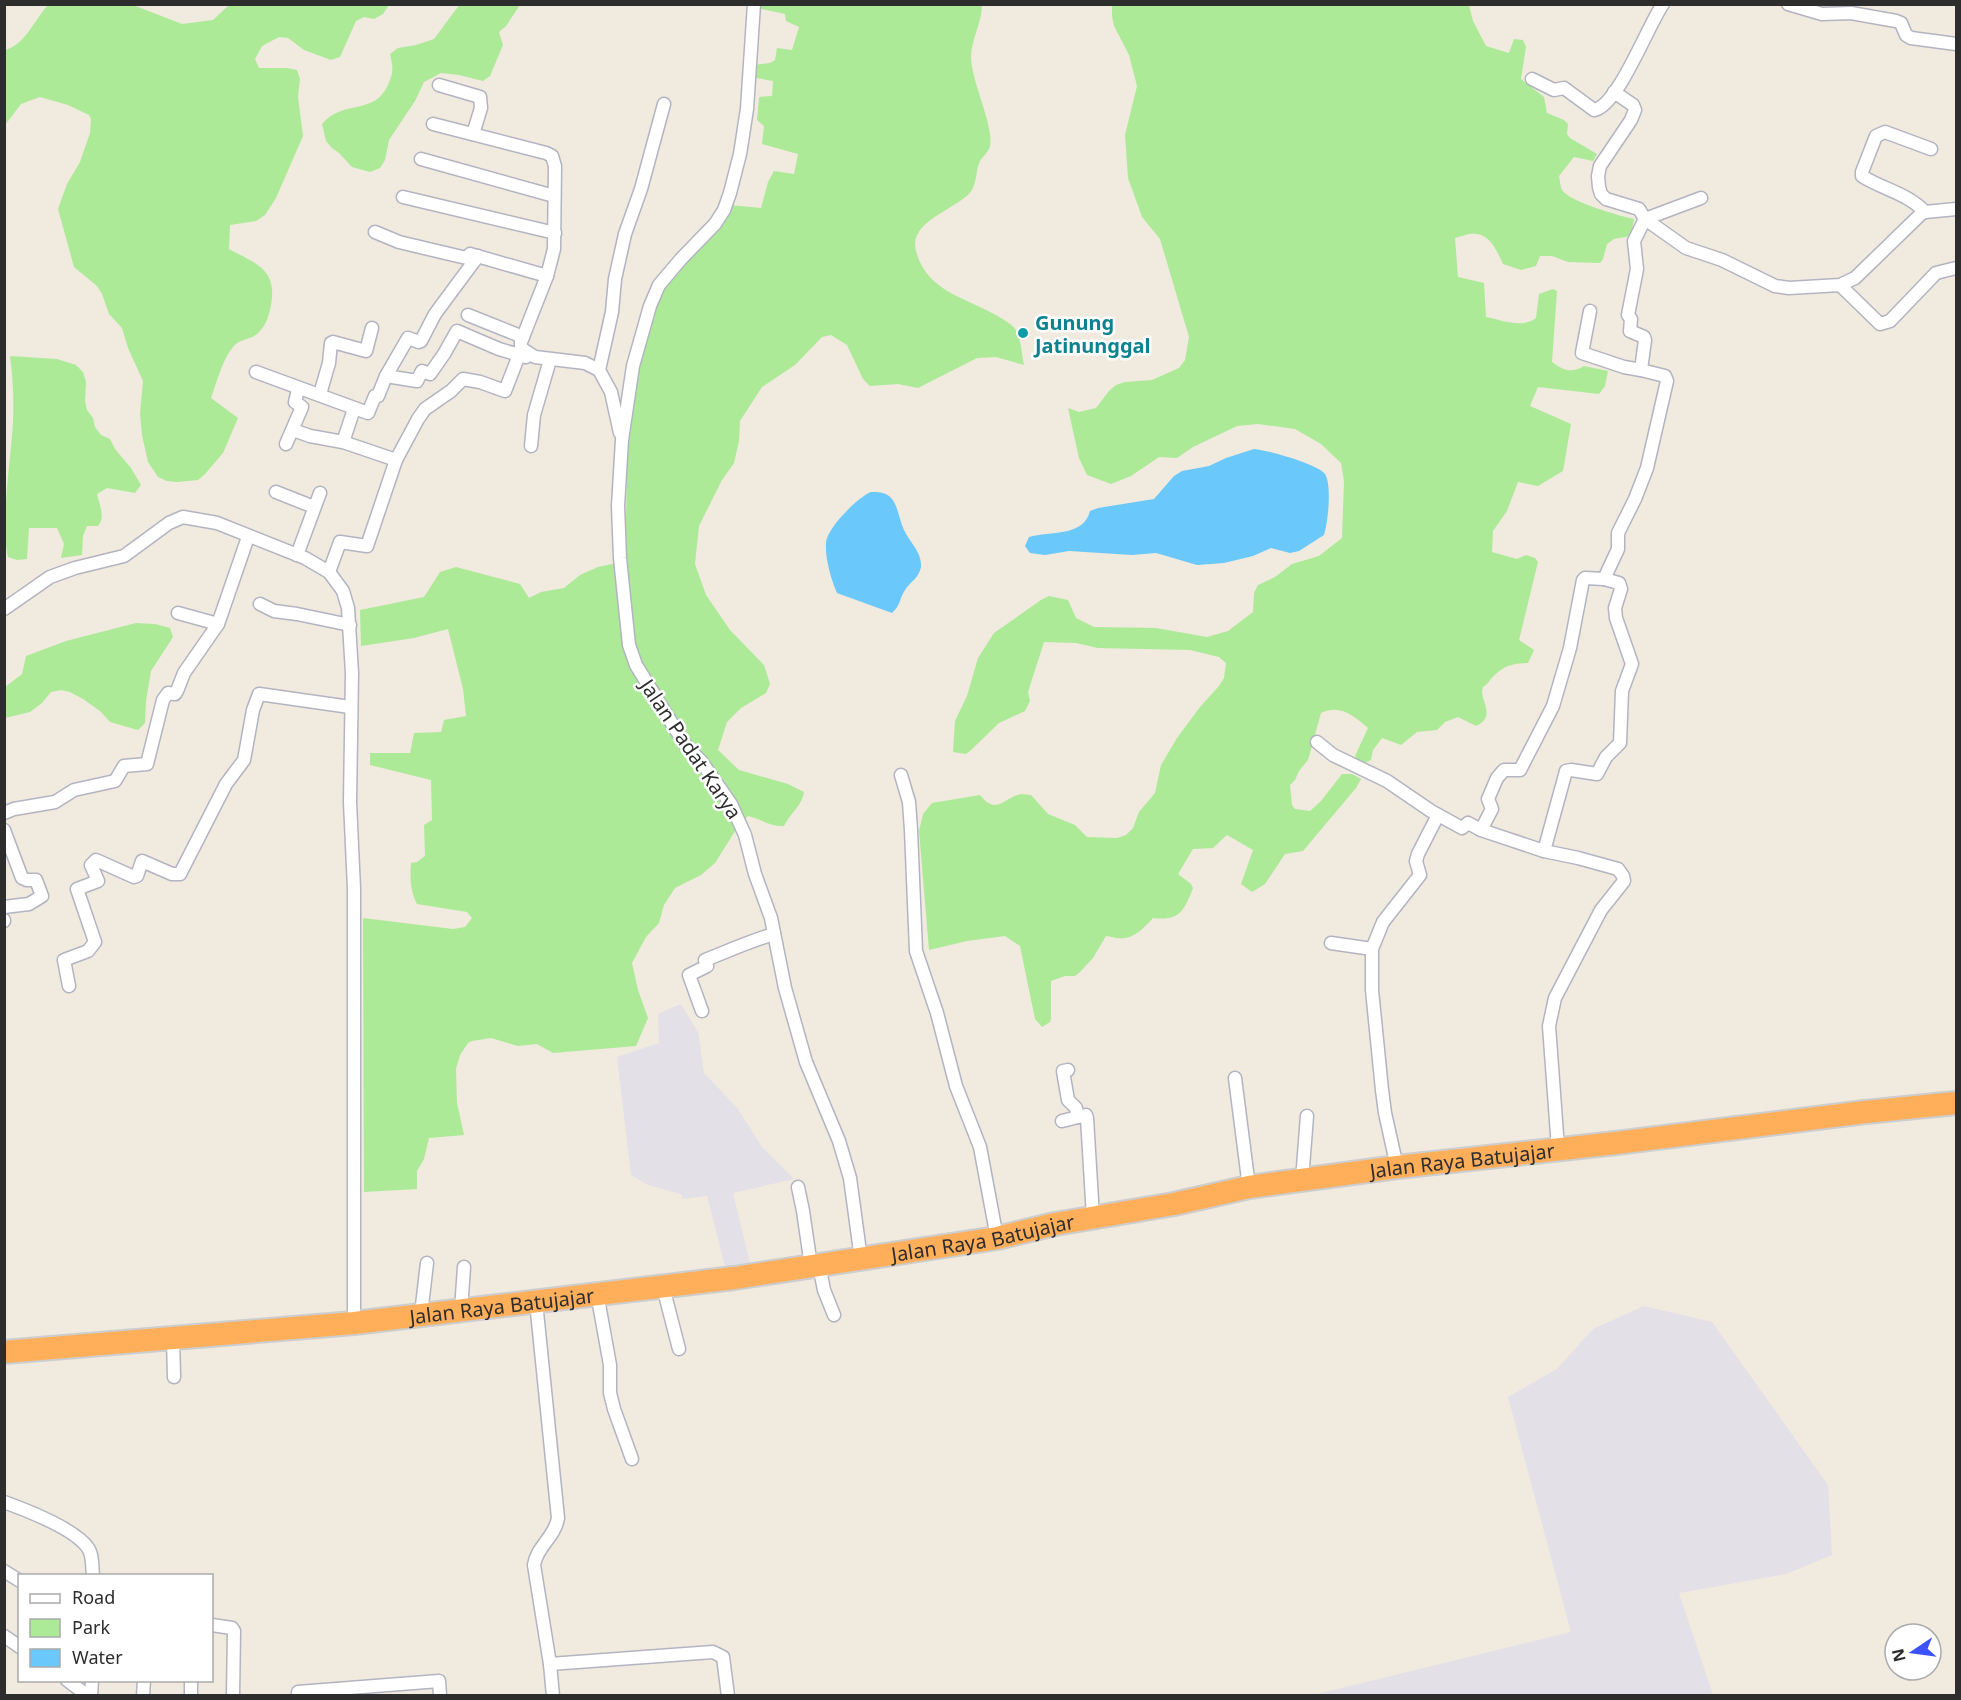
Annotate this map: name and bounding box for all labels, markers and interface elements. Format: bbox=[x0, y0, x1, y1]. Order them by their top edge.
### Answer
place label: Gunung Jatinunggal bbox=[1033, 309, 1150, 359]
marker: Gunung Jatinunggal bbox=[1016, 326, 1030, 340]
street label: Jalan Padat Karya bbox=[633, 672, 748, 824]
street label: Jalan Raya Batujajar bbox=[1366, 1136, 1556, 1184]
street label: Jalan Raya Batujajar bbox=[887, 1207, 1076, 1268]
street label: Jalan Raya Batujajar bbox=[406, 1281, 596, 1330]
legend bbox=[18, 1574, 213, 1682]
text: Road bbox=[72, 1585, 115, 1609]
text: Park bbox=[72, 1615, 110, 1639]
north arrow bbox=[1883, 1622, 1943, 1682]
text: Water bbox=[72, 1645, 123, 1669]
text: N bbox=[1886, 1647, 1911, 1664]

